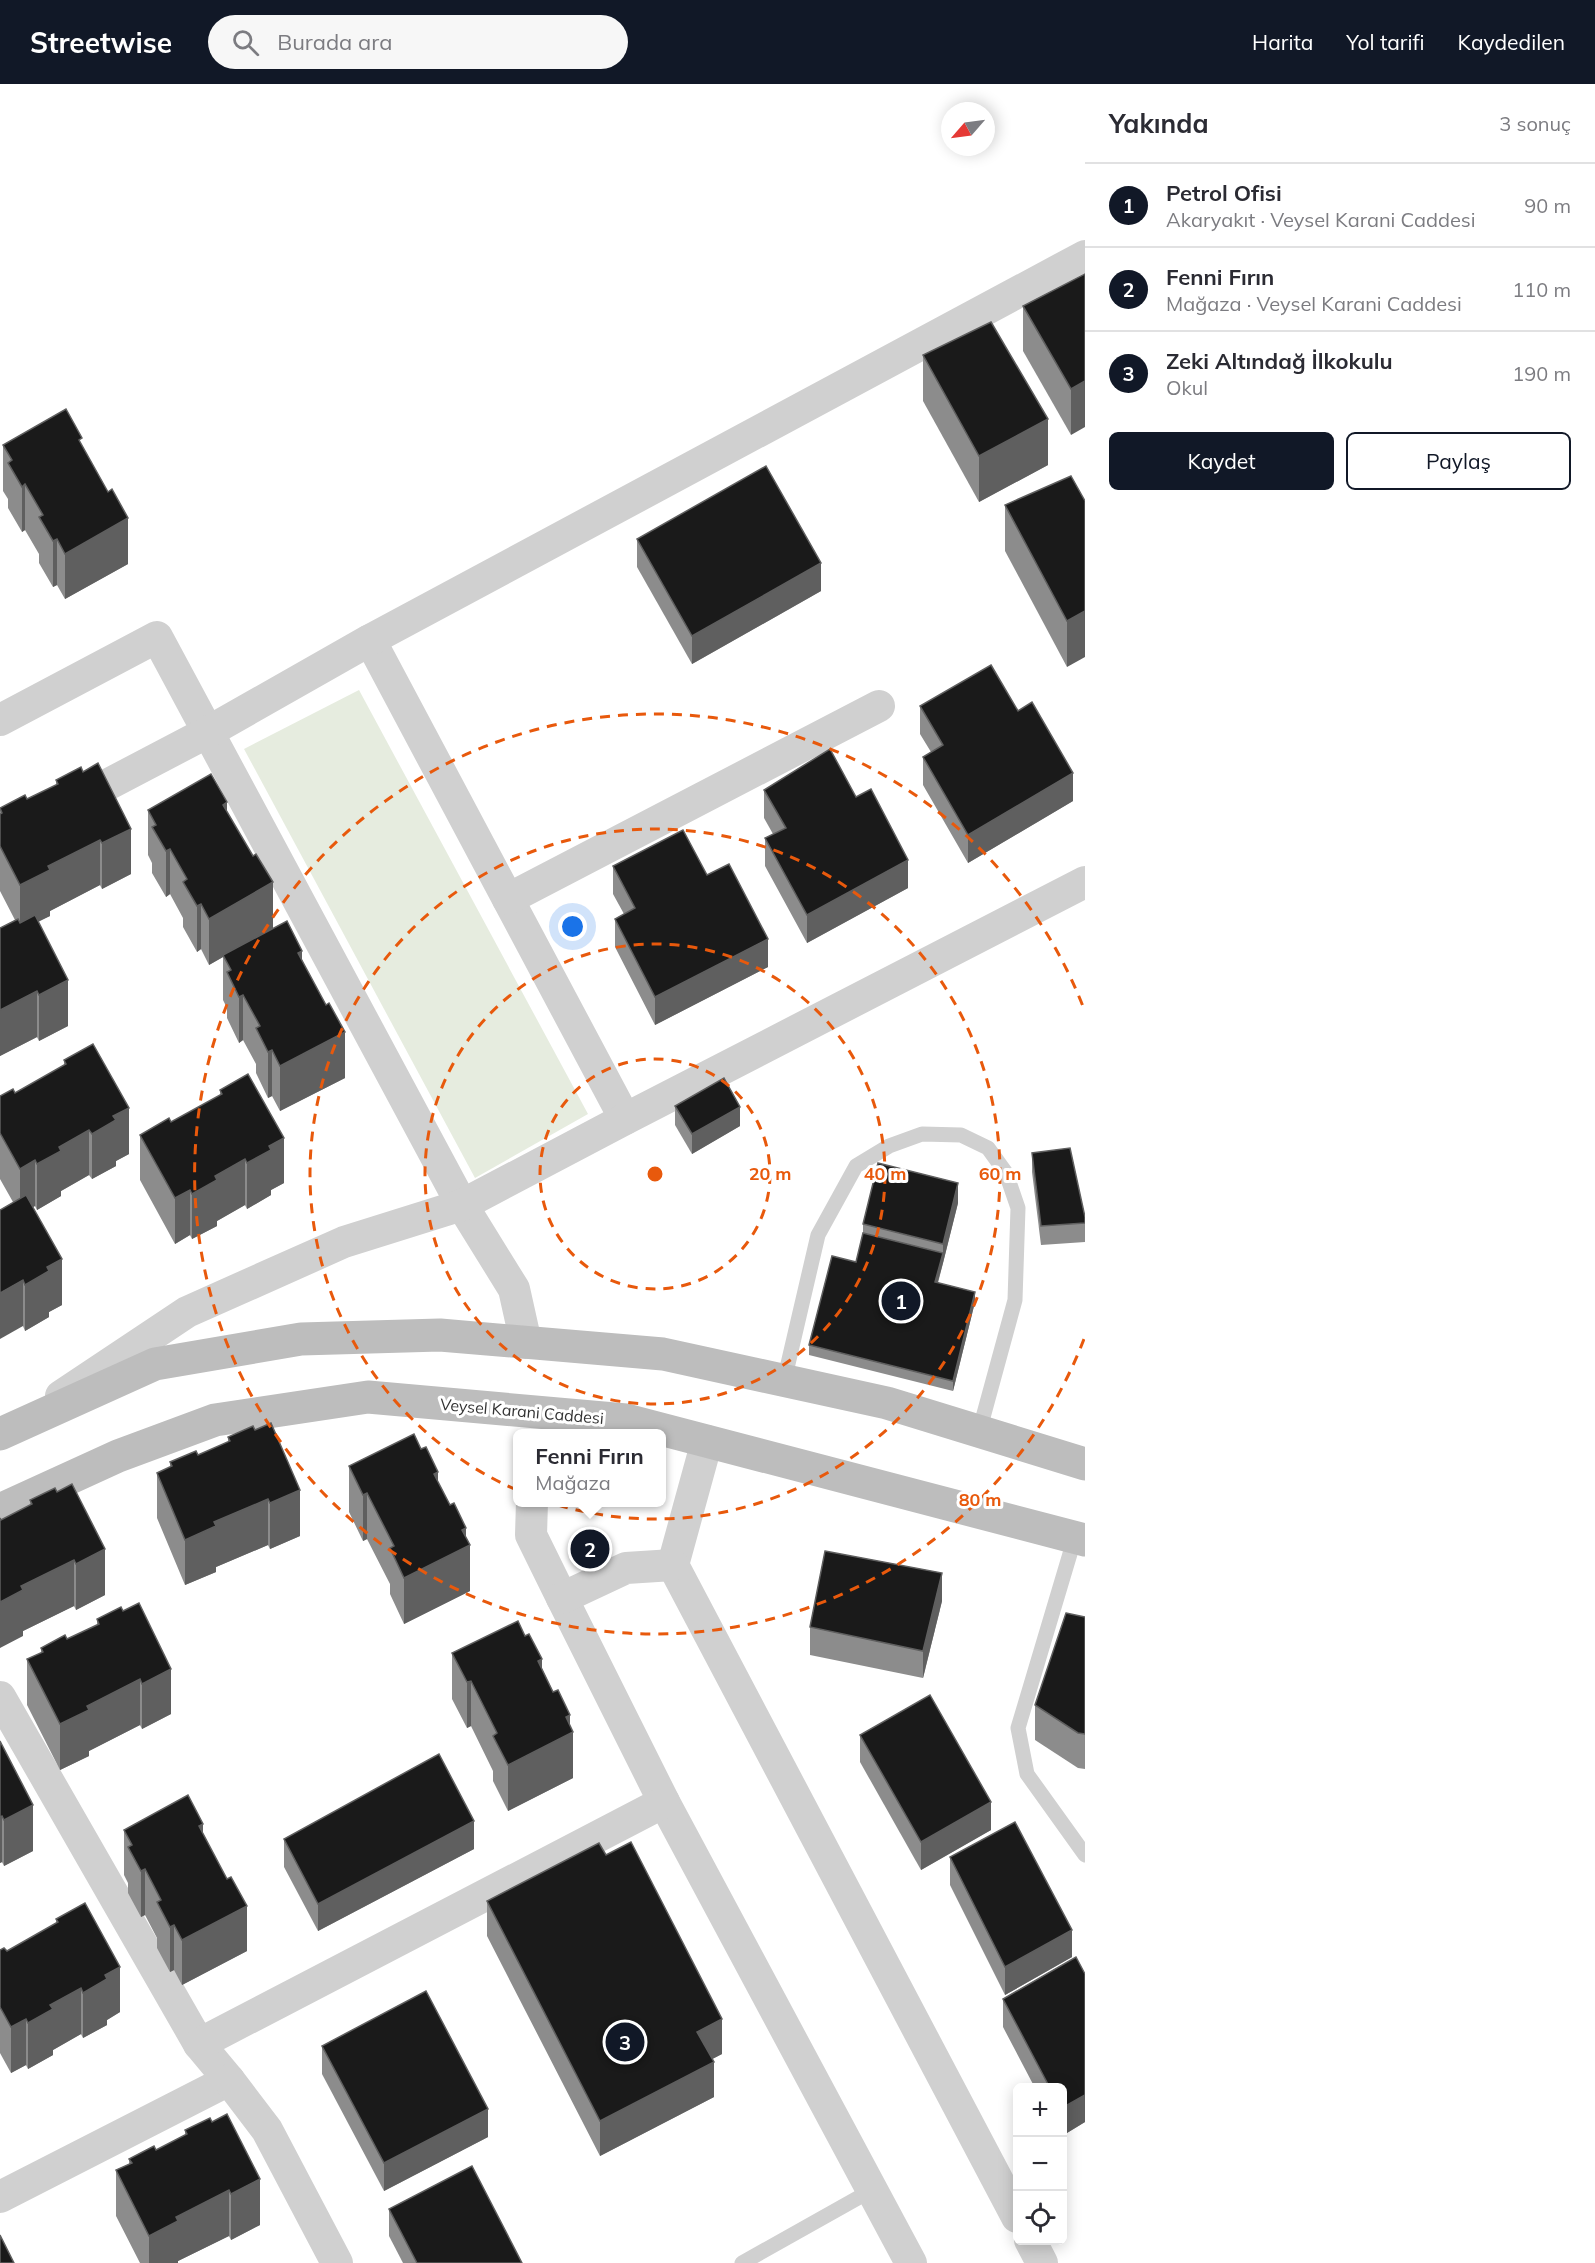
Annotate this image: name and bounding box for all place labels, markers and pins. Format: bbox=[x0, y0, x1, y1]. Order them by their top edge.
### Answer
centre of rings bbox=[645, 1164, 665, 1184]
pin: 1 bbox=[882, 1278, 920, 1324]
pin: 2 bbox=[570, 1526, 610, 1572]
pin: 3 bbox=[606, 2020, 644, 2064]

